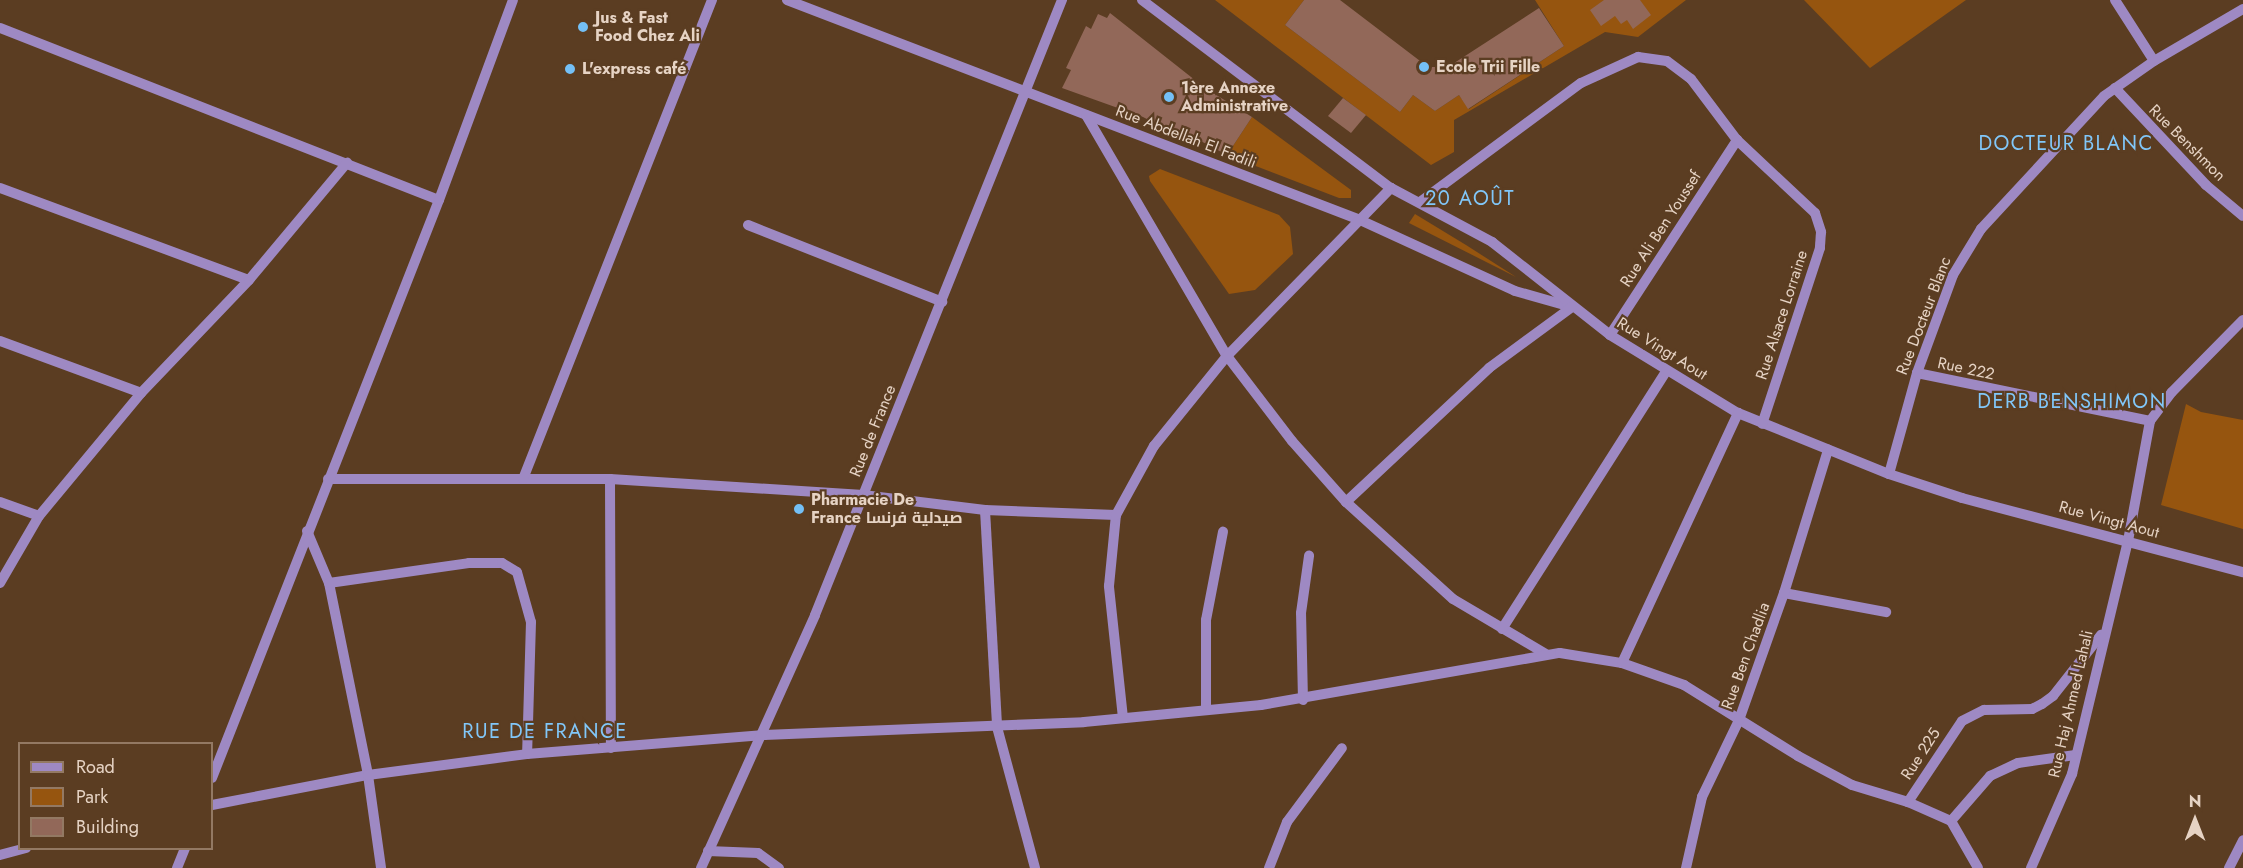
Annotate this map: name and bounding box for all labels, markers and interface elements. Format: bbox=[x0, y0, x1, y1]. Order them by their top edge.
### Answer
place label: Jus & Fast Food Chez Ali bbox=[595, 8, 700, 46]
marker: Jus & Fast Food Chez Ali bbox=[576, 20, 590, 34]
place label: Ecole Trii Fille bbox=[1436, 57, 1540, 77]
place label: L'express café bbox=[582, 59, 687, 79]
marker: Ecole Trii Fille bbox=[1417, 60, 1431, 74]
marker: L'express café bbox=[563, 62, 577, 76]
place label: 1ère Annexe Administrative bbox=[1181, 78, 1288, 116]
marker: 1ère Annexe Administrative bbox=[1162, 90, 1176, 104]
street label: Rue Abdellah El Fadili bbox=[1113, 101, 1259, 173]
street label: Rue Benshmon bbox=[2145, 101, 2229, 185]
district label: DOCTEUR BLANC bbox=[1978, 131, 2154, 155]
street label: Rue Ali Ben Youssef bbox=[1616, 168, 1706, 290]
district label: 20 AOÛT bbox=[1425, 186, 1515, 210]
street label: Rue Alsace Lorraine bbox=[1752, 248, 1812, 382]
street label: Rue Docteur Blanc bbox=[1893, 254, 1955, 378]
street label: Rue Vingt Aout bbox=[1613, 314, 1711, 384]
street label: Rue 222 bbox=[1936, 354, 1996, 384]
street label: Rue de France bbox=[846, 382, 900, 480]
district label: DERB BENSHIMON bbox=[1977, 389, 2167, 413]
place label: Pharmacie De France صيدلية فرنسا bbox=[811, 490, 963, 528]
street label: Rue Vingt Aout bbox=[2057, 497, 2161, 543]
marker: Pharmacie De France صيدلية فرنسا bbox=[792, 502, 806, 516]
street label: Rue Ben Chadlia bbox=[1718, 600, 1774, 712]
street label: Rue Haj Ahmed Lahali bbox=[2045, 628, 2097, 780]
district label: RUE DE FRANCE bbox=[462, 719, 628, 743]
street label: Rue 225 bbox=[1897, 725, 1945, 783]
legend bbox=[18, 742, 213, 850]
text: Road bbox=[76, 754, 115, 780]
text: Park bbox=[76, 784, 108, 810]
north arrow bbox=[2165, 790, 2225, 850]
text: N bbox=[2189, 790, 2201, 813]
text: Building bbox=[76, 814, 139, 840]

